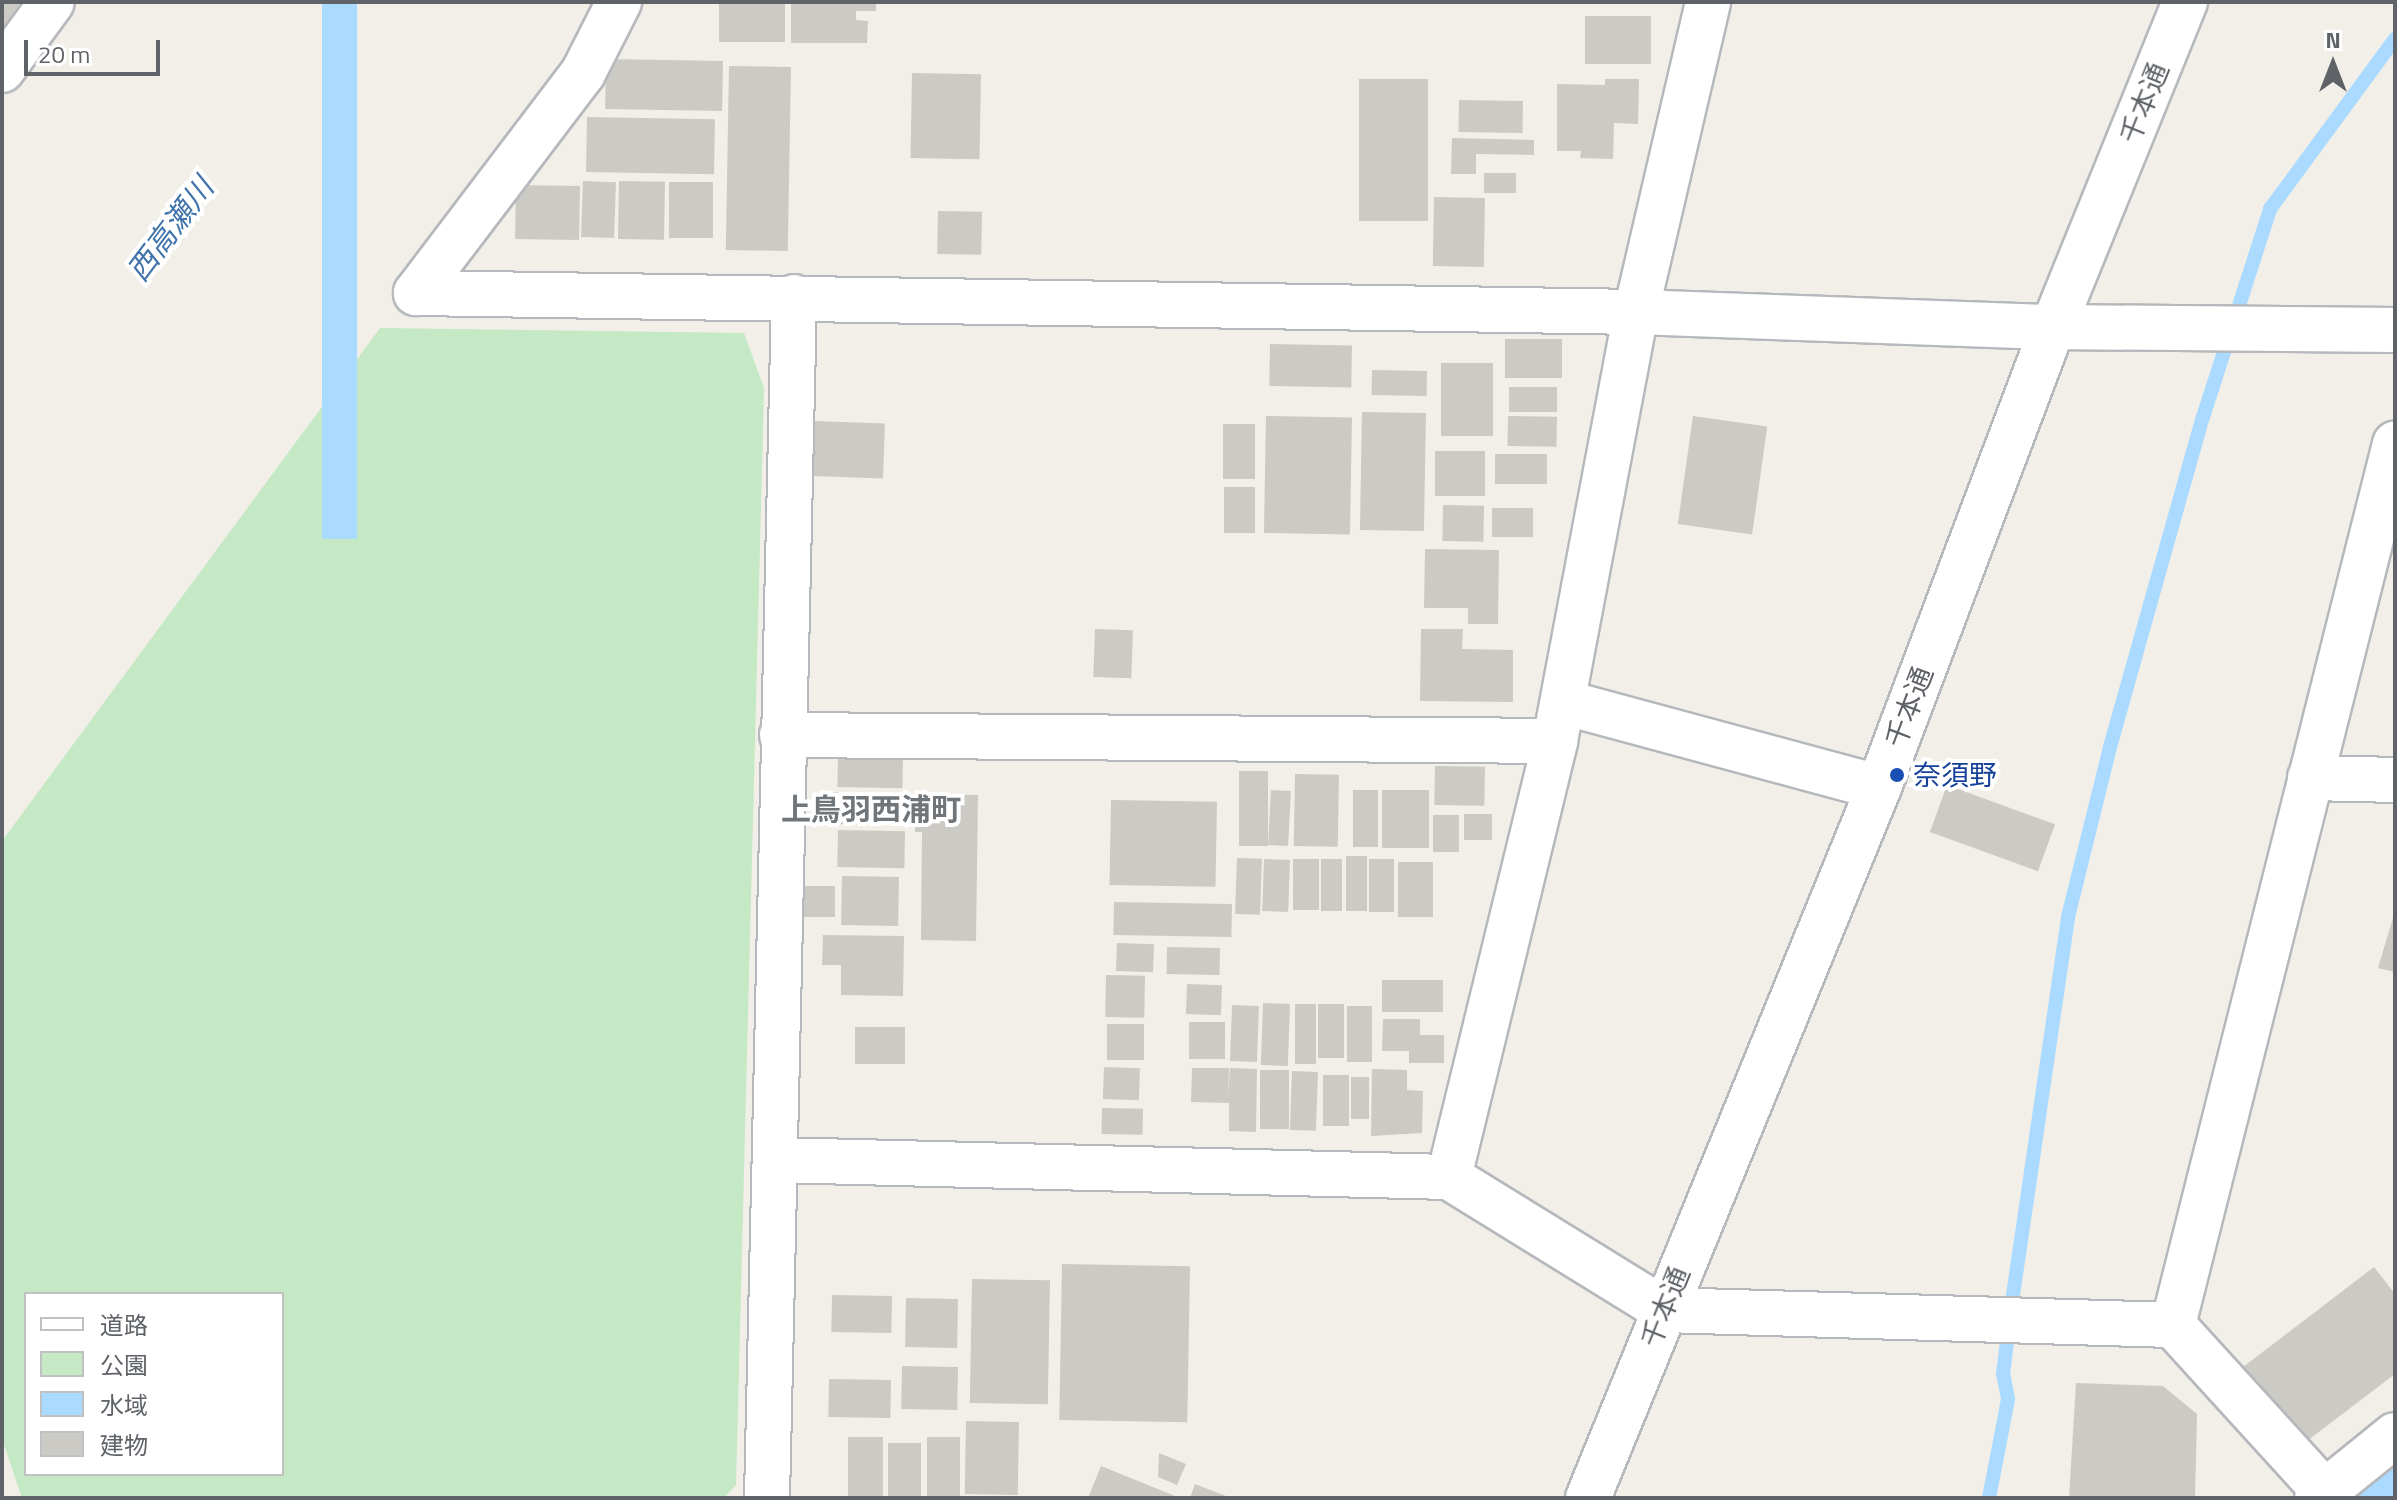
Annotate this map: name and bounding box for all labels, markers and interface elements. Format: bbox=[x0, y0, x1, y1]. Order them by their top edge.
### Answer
text: N bbox=[2325, 23, 2341, 57]
scale bar bbox=[28, 24, 164, 74]
north arrow bbox=[2293, 24, 2373, 104]
text: 20 m bbox=[38, 36, 90, 72]
street label: 千本通 bbox=[2113, 58, 2175, 148]
water label: 西高瀬川 bbox=[120, 170, 220, 288]
street label: 千本通 bbox=[1878, 662, 1940, 752]
place label: 奈須野 bbox=[1913, 758, 1997, 792]
marker: 奈須野 bbox=[1888, 766, 1906, 784]
district label: 上鳥羽西浦町 bbox=[781, 791, 961, 827]
street label: 千本通 bbox=[1634, 1262, 1696, 1352]
legend bbox=[24, 1292, 284, 1476]
text: 道路 bbox=[100, 1307, 148, 1343]
text: 公園 bbox=[100, 1347, 148, 1383]
text: 水域 bbox=[100, 1387, 148, 1423]
text: 建物 bbox=[100, 1427, 148, 1463]

